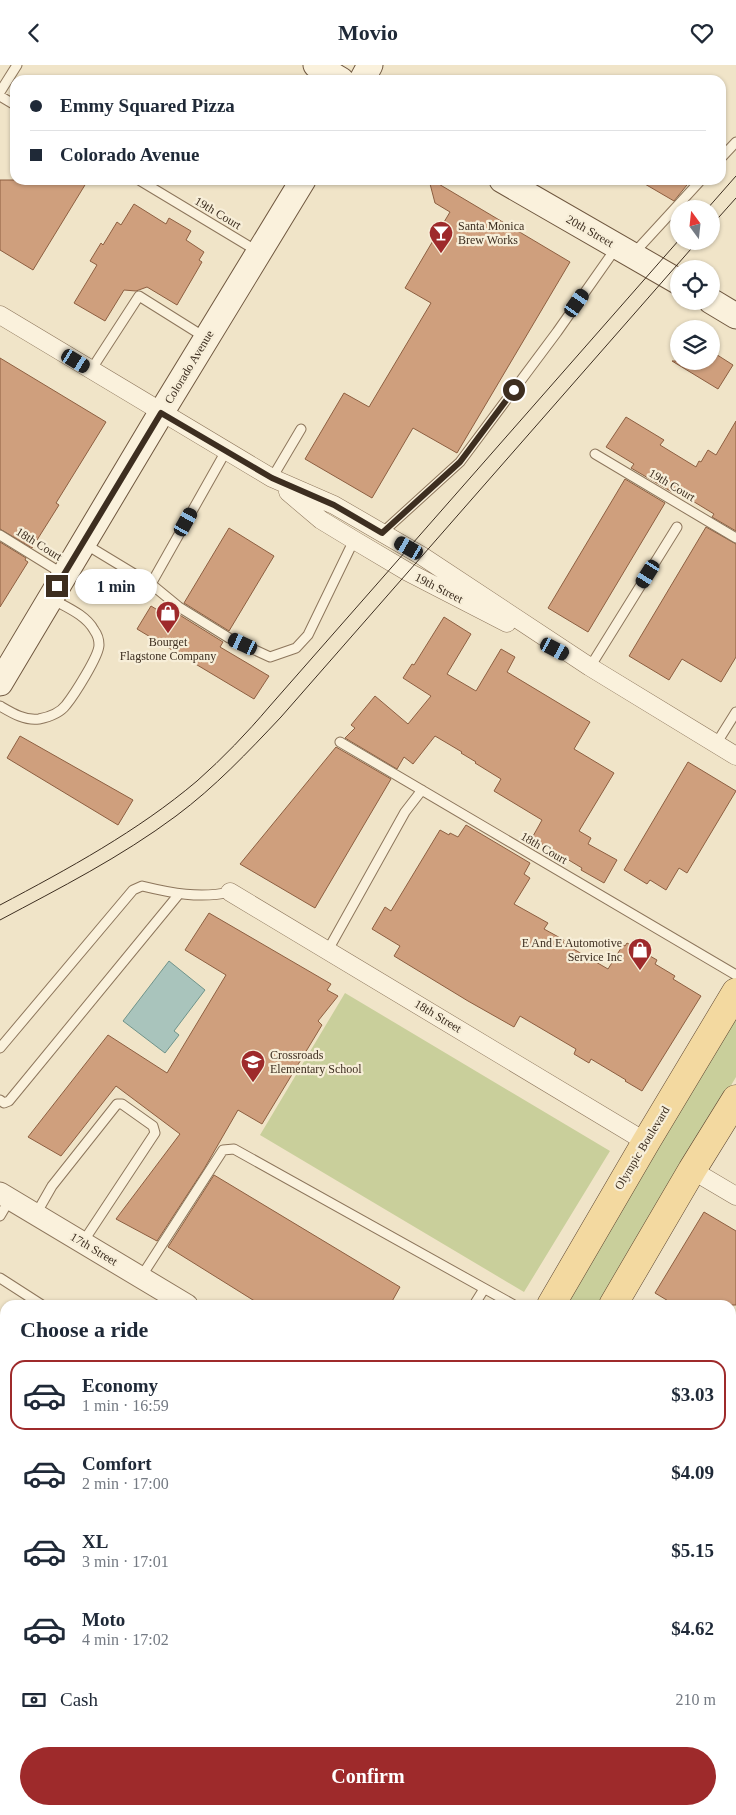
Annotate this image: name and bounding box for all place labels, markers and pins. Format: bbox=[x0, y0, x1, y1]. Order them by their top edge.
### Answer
place label: Santa Monica Brew Works bbox=[458, 219, 525, 247]
bar icon: Santa Monica Brew Works bbox=[428, 220, 454, 254]
shop icon: Bourget Flagstone Company bbox=[155, 600, 181, 634]
place label: Bourget Flagstone Company bbox=[120, 635, 216, 663]
place label: E And E Automotive Service Inc bbox=[522, 936, 622, 964]
shop icon: E And E Automotive Service Inc bbox=[627, 937, 653, 971]
place label: Crossroads Elementary School bbox=[270, 1048, 362, 1076]
school or university icon: Crossroads Elementary School bbox=[240, 1049, 266, 1083]

